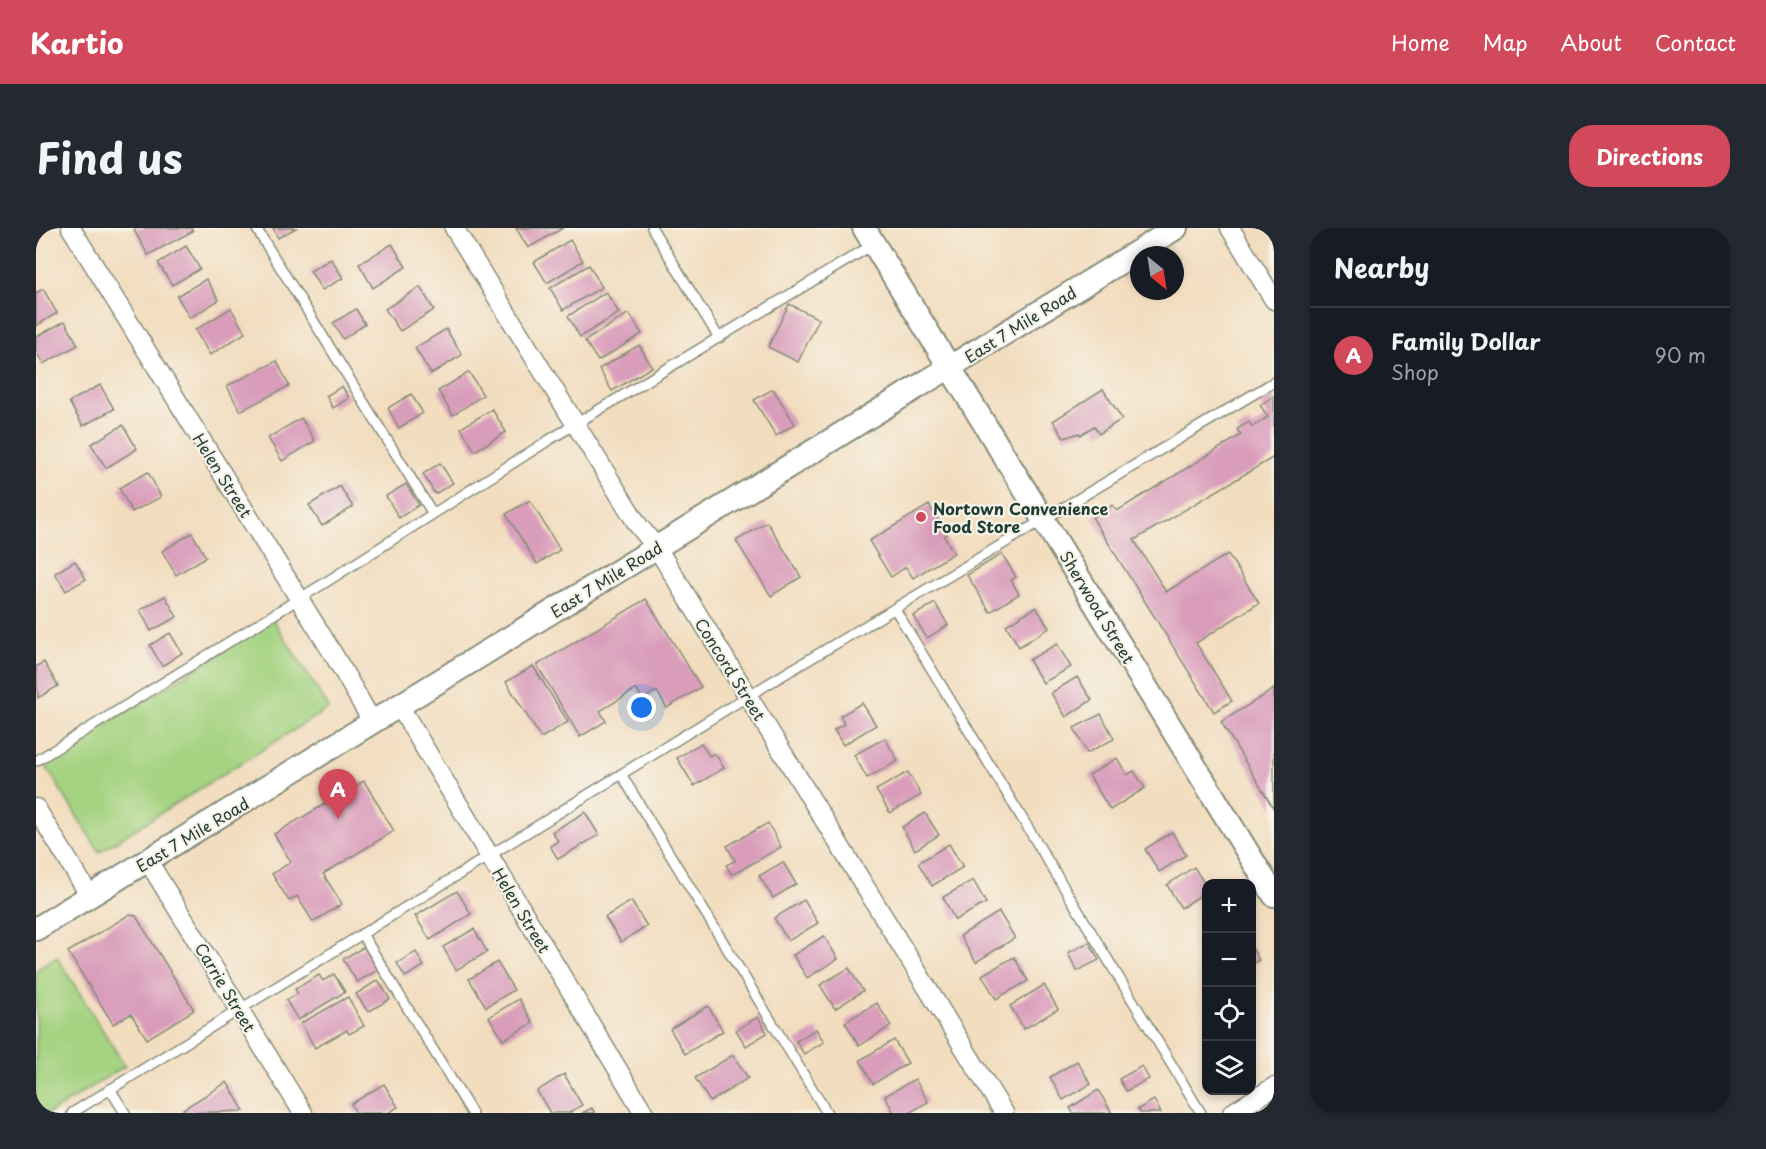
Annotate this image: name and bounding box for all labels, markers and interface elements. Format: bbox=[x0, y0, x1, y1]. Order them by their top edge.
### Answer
text: Kartio bbox=[30, 21, 124, 64]
text: Home bbox=[1391, 26, 1450, 58]
text: Map bbox=[1483, 26, 1528, 58]
text: About bbox=[1561, 26, 1622, 58]
text: Contact bbox=[1655, 26, 1736, 58]
text: Find us bbox=[36, 125, 183, 188]
button: Directions bbox=[1569, 125, 1730, 187]
north arrow bbox=[1130, 246, 1184, 300]
text: Nearby bbox=[1334, 248, 1429, 287]
street label: East 7 Mile Road bbox=[959, 280, 1081, 368]
text: Family Dollar bbox=[1391, 324, 1541, 357]
text: A bbox=[1346, 340, 1361, 370]
text: 90 m bbox=[1655, 340, 1706, 370]
text: Shop bbox=[1391, 357, 1439, 387]
street label: Helen Street bbox=[187, 428, 259, 522]
place label: Nortown Convenience Food Store bbox=[933, 496, 1109, 538]
marker: Nortown Convenience Food Store bbox=[914, 510, 928, 524]
street label: East 7 Mile Road bbox=[545, 535, 667, 623]
street label: Sherwood Street bbox=[1055, 546, 1141, 668]
street label: Concord Street bbox=[690, 613, 772, 725]
your location bbox=[627, 693, 656, 722]
pin: A bbox=[318, 770, 358, 819]
street label: East 7 Mile Road bbox=[131, 791, 253, 877]
street label: Helen Street bbox=[487, 863, 557, 958]
map controls bbox=[1202, 879, 1256, 1095]
button: + bbox=[1202, 879, 1256, 933]
button: − bbox=[1202, 933, 1256, 987]
street label: Carrie Street bbox=[190, 938, 262, 1037]
button: locate bbox=[1202, 987, 1256, 1041]
button: layers bbox=[1202, 1041, 1256, 1095]

